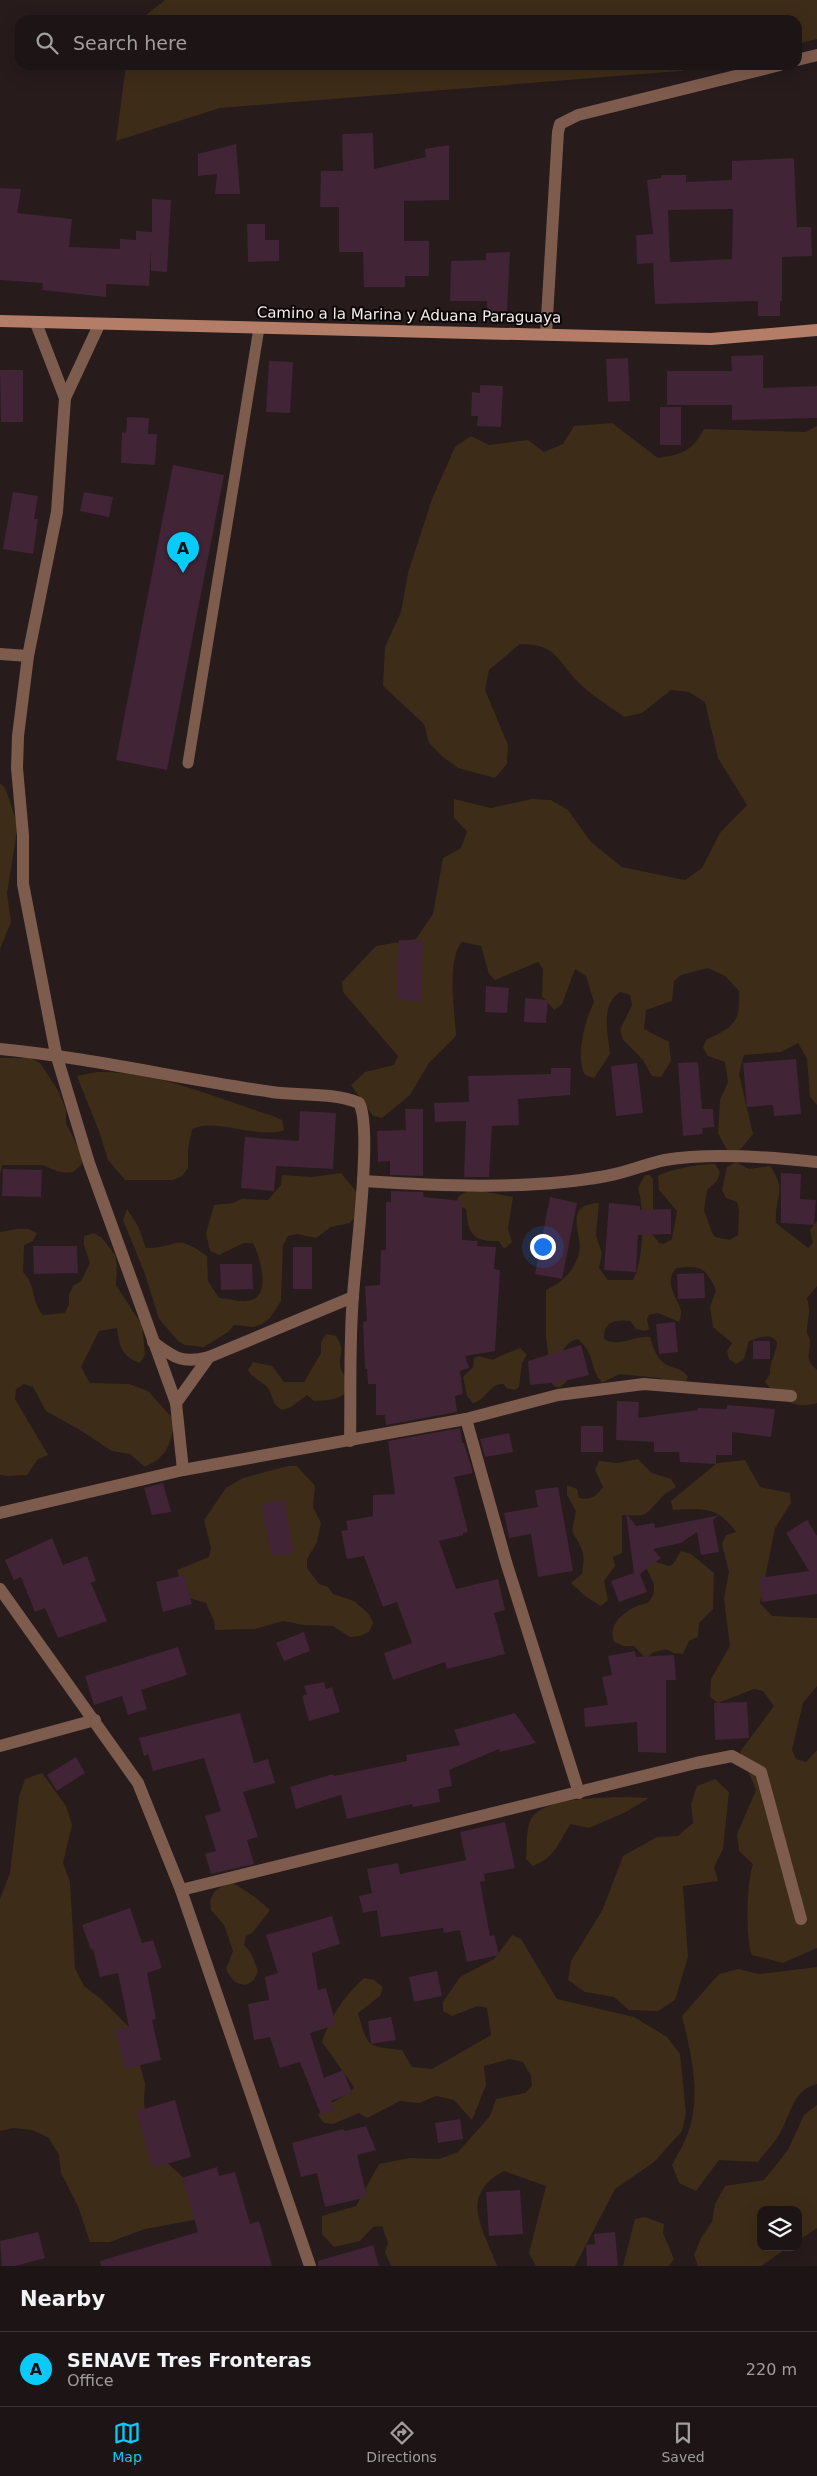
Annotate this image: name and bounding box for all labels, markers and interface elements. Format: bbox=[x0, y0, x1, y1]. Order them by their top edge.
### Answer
search box bbox=[15, 15, 802, 70]
icon: search bbox=[33, 29, 61, 57]
text: Search here bbox=[73, 32, 187, 54]
street label: Camino a la Marina y Aduana Paraguaya bbox=[257, 303, 561, 327]
pin: A bbox=[167, 532, 199, 573]
your location bbox=[530, 1234, 556, 1260]
map controls bbox=[757, 2206, 802, 2251]
button: layers bbox=[757, 2206, 802, 2251]
text: Nearby bbox=[20, 2287, 105, 2311]
text: SENAVE Tres Fronteras bbox=[67, 2349, 312, 2371]
text: A bbox=[30, 2360, 42, 2379]
text: 220 m bbox=[746, 2360, 797, 2379]
text: Office bbox=[67, 2371, 114, 2390]
tab: Map bbox=[112, 2419, 142, 2465]
tab: Directions bbox=[366, 2419, 437, 2465]
tab: Saved bbox=[661, 2419, 705, 2465]

